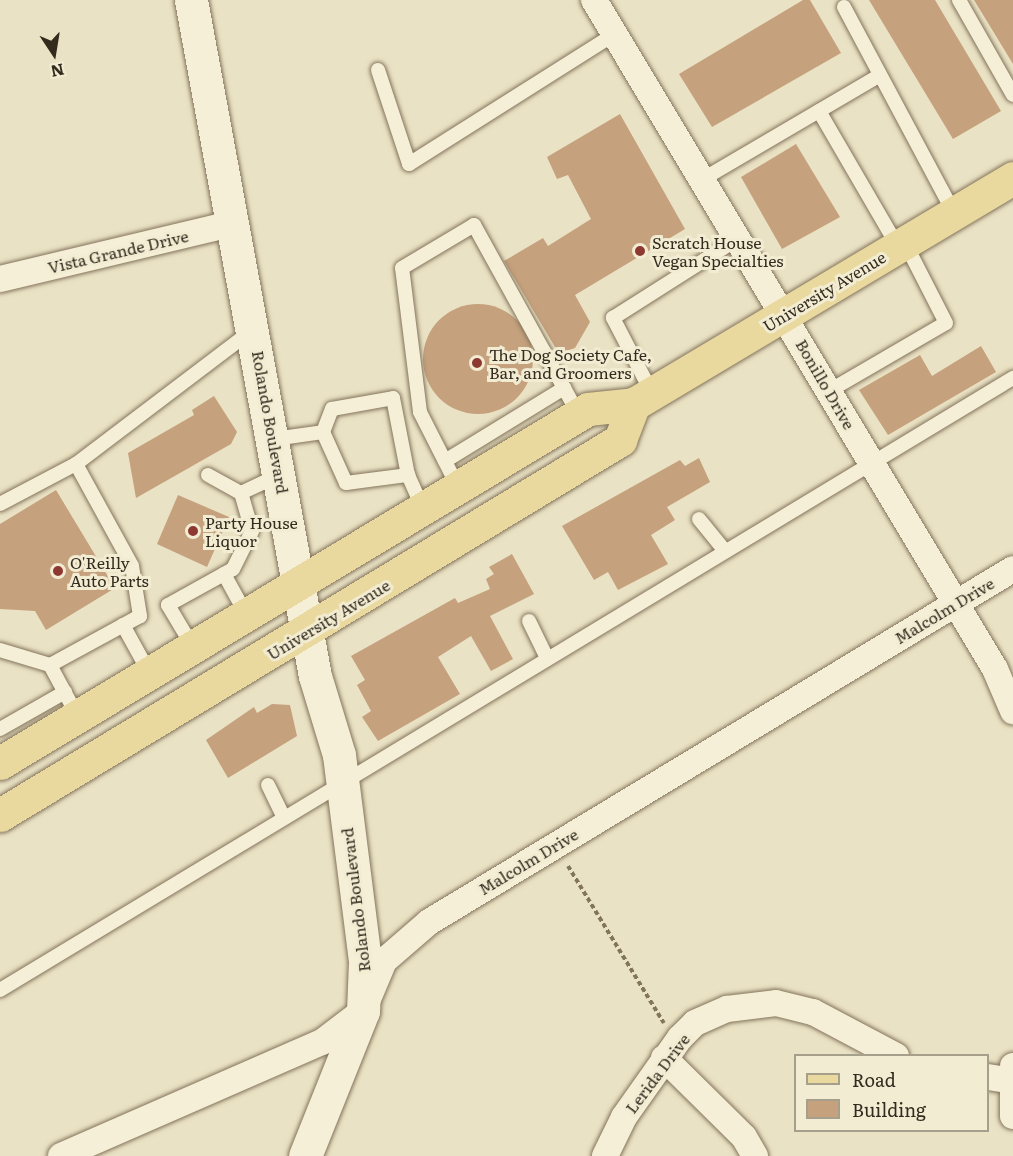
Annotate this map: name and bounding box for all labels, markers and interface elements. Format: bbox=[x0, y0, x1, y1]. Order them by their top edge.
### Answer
north arrow bbox=[24, 24, 84, 84]
text: N bbox=[49, 58, 67, 85]
street label: Vista Grande Drive bbox=[46, 225, 190, 277]
place label: Scratch House Vegan Specialties bbox=[652, 232, 784, 270]
marker: Scratch House Vegan Specialties bbox=[633, 244, 647, 258]
street label: University Avenue bbox=[759, 247, 889, 335]
street label: Bonillo Drive bbox=[792, 336, 860, 432]
place label: The Dog Society Cafe, Bar, and Groomers bbox=[489, 344, 652, 382]
street label: Rolando Boulevard bbox=[249, 349, 293, 495]
marker: The Dog Society Cafe, Bar, and Groomers bbox=[470, 356, 484, 370]
place label: Party House Liquor bbox=[205, 512, 298, 550]
marker: Party House Liquor bbox=[186, 524, 200, 538]
place label: O'Reilly Auto Parts bbox=[70, 552, 149, 590]
marker: O'Reilly Auto Parts bbox=[51, 564, 65, 578]
street label: Malcolm Drive bbox=[891, 573, 997, 647]
street label: University Avenue bbox=[263, 575, 393, 663]
street label: Malcolm Drive bbox=[475, 824, 581, 898]
street label: Rolando Boulevard bbox=[337, 827, 373, 973]
street label: Lerida Drive bbox=[621, 1029, 693, 1117]
legend bbox=[794, 1054, 989, 1132]
text: Road bbox=[852, 1066, 896, 1093]
text: Building bbox=[852, 1096, 926, 1123]

